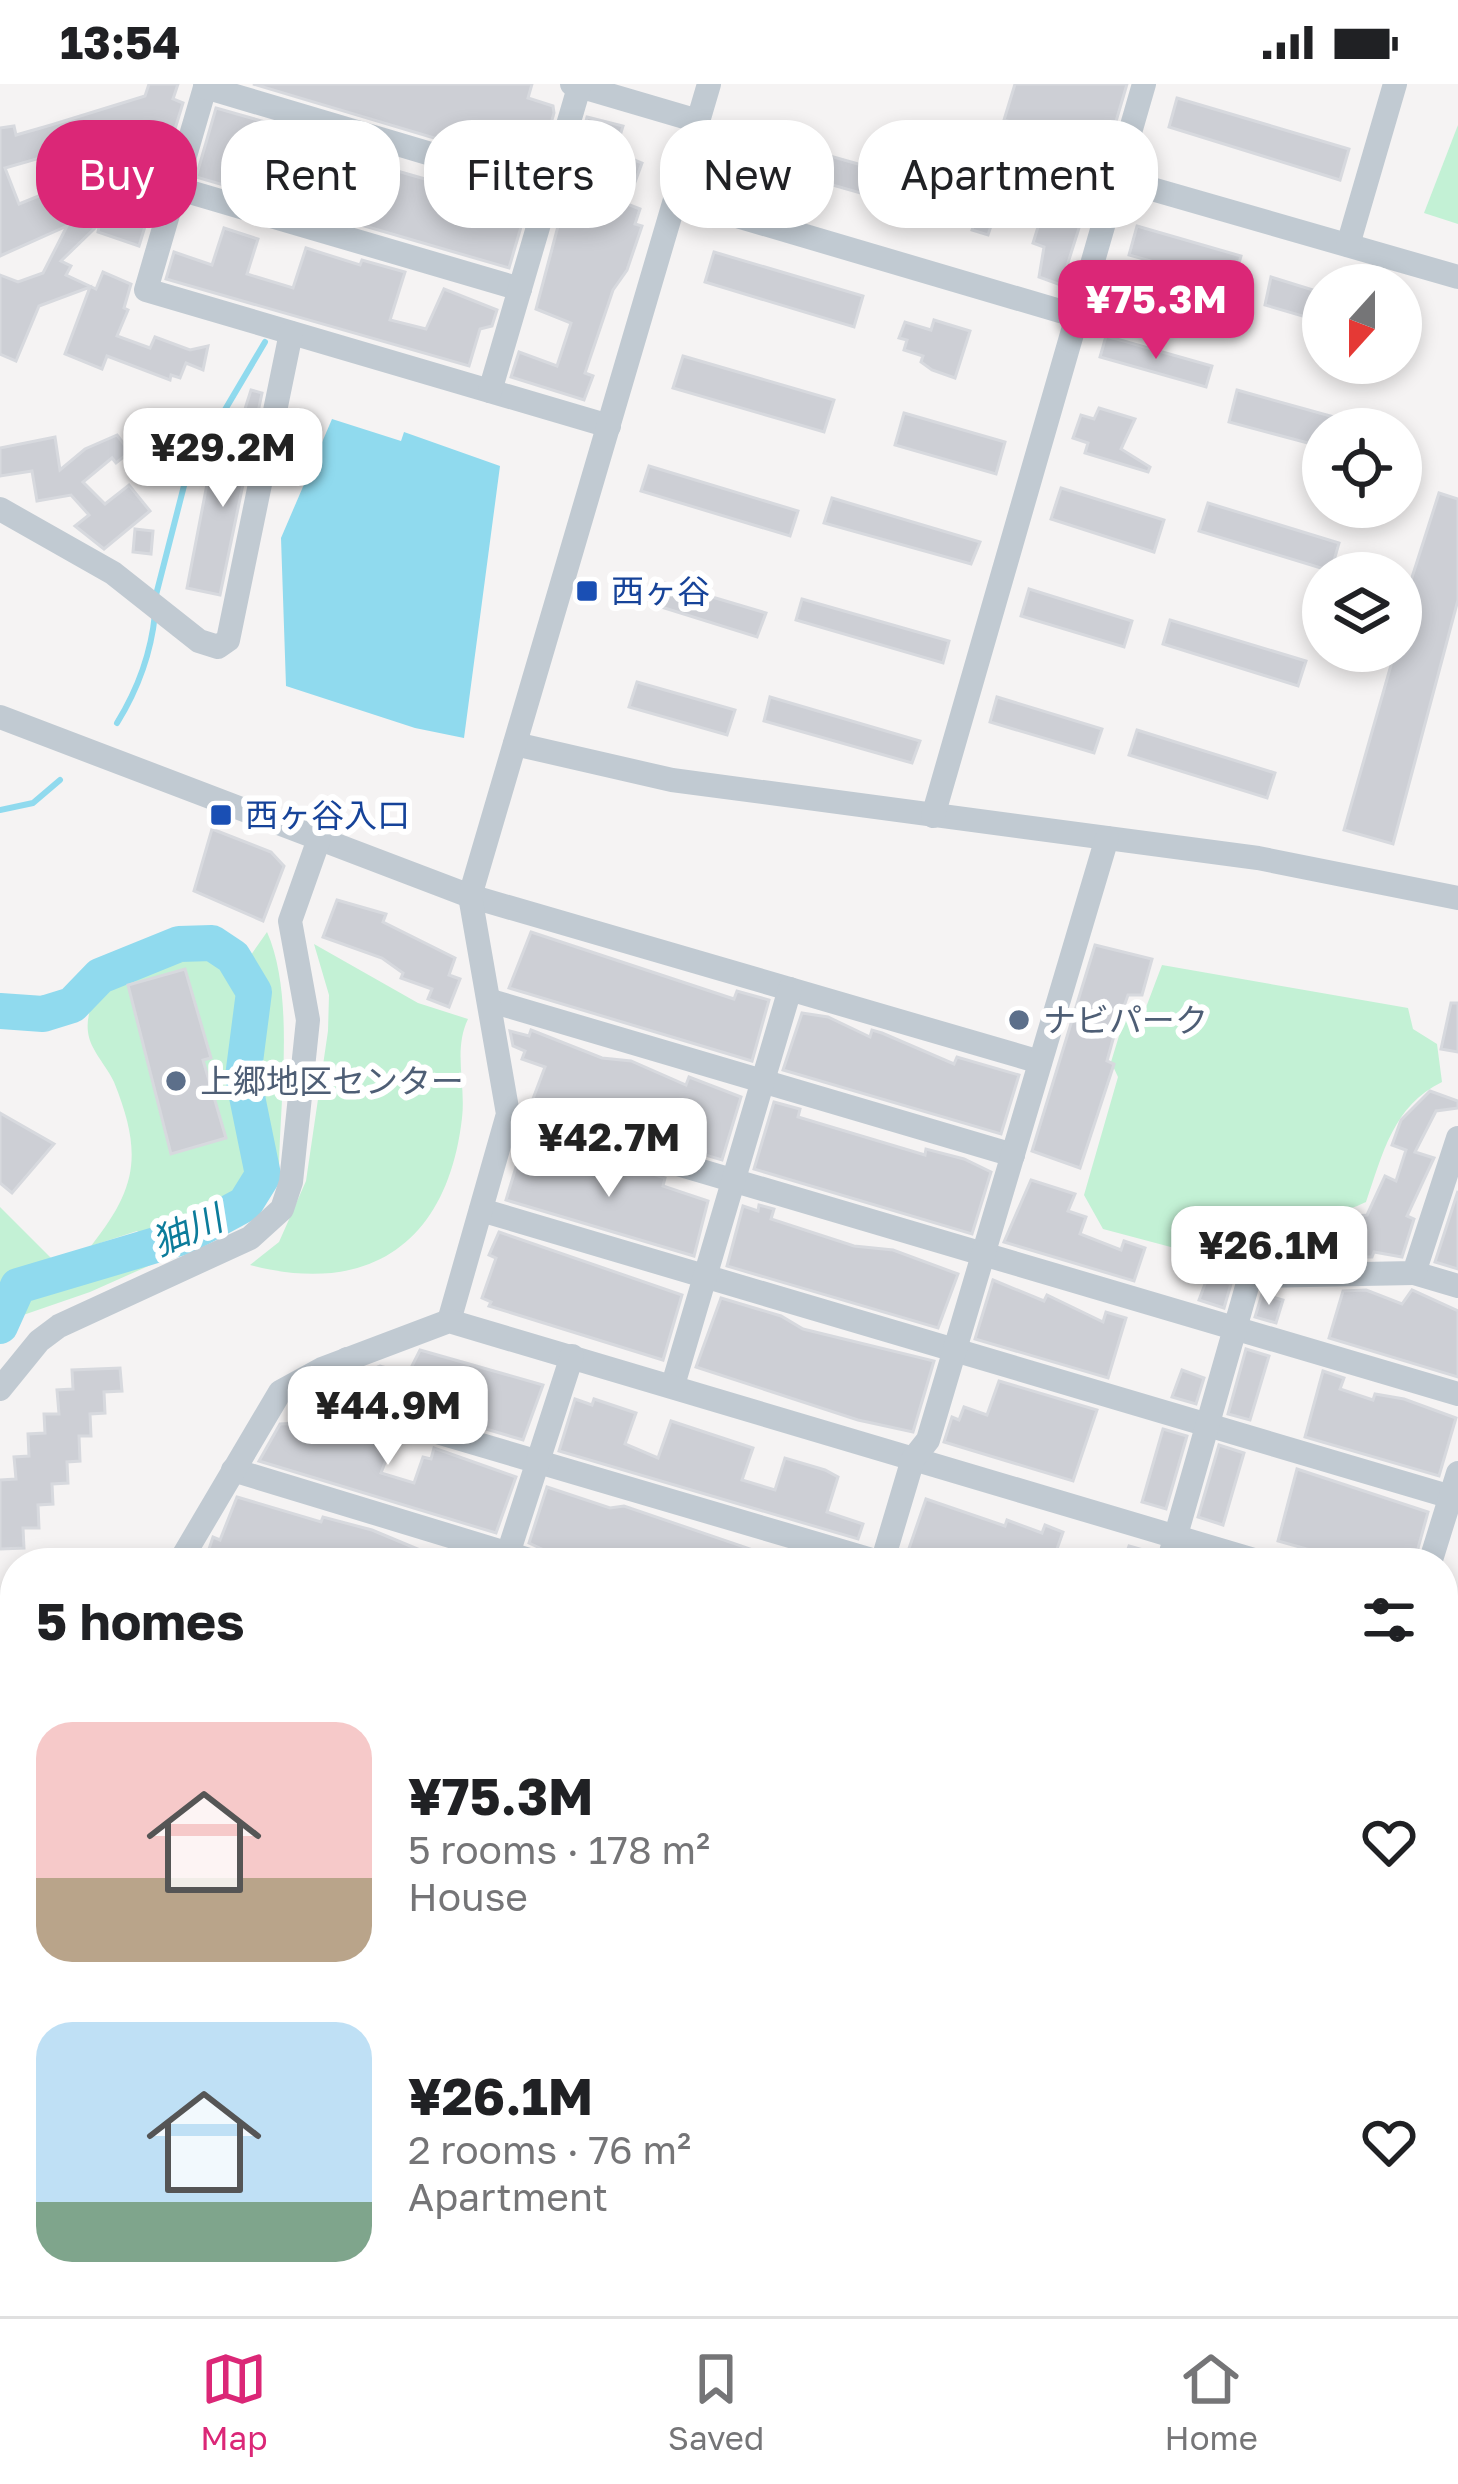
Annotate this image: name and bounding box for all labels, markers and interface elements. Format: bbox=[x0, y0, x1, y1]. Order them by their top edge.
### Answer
text: 13:54 bbox=[60, 15, 181, 69]
chip: Buy bbox=[36, 120, 197, 228]
chip: Rent bbox=[221, 120, 400, 228]
chip: Filters bbox=[424, 120, 636, 228]
chip: New bbox=[660, 120, 834, 228]
chip: Apartment bbox=[858, 120, 1158, 228]
pin: ¥75.3M bbox=[1058, 260, 1254, 362]
north arrow bbox=[1302, 264, 1422, 384]
map controls bbox=[1302, 264, 1422, 672]
text: ¥75.3M bbox=[1085, 275, 1227, 322]
pin: ¥29.2M bbox=[125, 408, 321, 510]
button: locate bbox=[1302, 408, 1422, 528]
text: ¥29.2M bbox=[150, 423, 296, 470]
button: layers bbox=[1302, 552, 1422, 672]
place label: 西ヶ谷 bbox=[611, 571, 710, 610]
marker: 西ヶ谷 bbox=[574, 578, 600, 604]
place label: 西ヶ谷入口 bbox=[245, 795, 410, 834]
marker: 西ヶ谷入口 bbox=[208, 802, 234, 828]
place label: ナビパーク bbox=[1043, 1000, 1208, 1039]
marker: ナビパーク bbox=[1006, 1007, 1032, 1033]
place label: 上郷地区センター bbox=[200, 1061, 464, 1100]
marker: 上郷地区センター bbox=[163, 1068, 189, 1094]
pin: ¥42.7M bbox=[511, 1098, 707, 1200]
text: ¥42.7M bbox=[538, 1113, 680, 1160]
water label: 㹨川 bbox=[145, 1194, 232, 1263]
pin: ¥26.1M bbox=[1171, 1206, 1367, 1308]
text: ¥26.1M bbox=[1198, 1221, 1340, 1268]
pin: ¥44.9M bbox=[290, 1366, 486, 1468]
text: ¥44.9M bbox=[315, 1381, 461, 1428]
icon: filters bbox=[1356, 1587, 1422, 1653]
text: 5 homes bbox=[36, 1590, 245, 1651]
text: ¥75.3M bbox=[408, 1765, 593, 1826]
icon: home bbox=[132, 1770, 276, 1914]
icon: heart bbox=[1356, 1809, 1422, 1875]
text: 5 rooms · 178 m² bbox=[408, 1826, 710, 1873]
text: House bbox=[408, 1873, 528, 1920]
text: ¥26.1M bbox=[408, 2065, 593, 2126]
icon: home bbox=[132, 2070, 276, 2214]
icon: heart bbox=[1356, 2109, 1422, 2175]
text: 2 rooms · 76 m² bbox=[408, 2126, 691, 2173]
text: Apartment bbox=[408, 2173, 608, 2220]
tab: Map bbox=[200, 2346, 268, 2457]
tab: Saved bbox=[668, 2346, 764, 2457]
tab: Home bbox=[1165, 2346, 1258, 2457]

